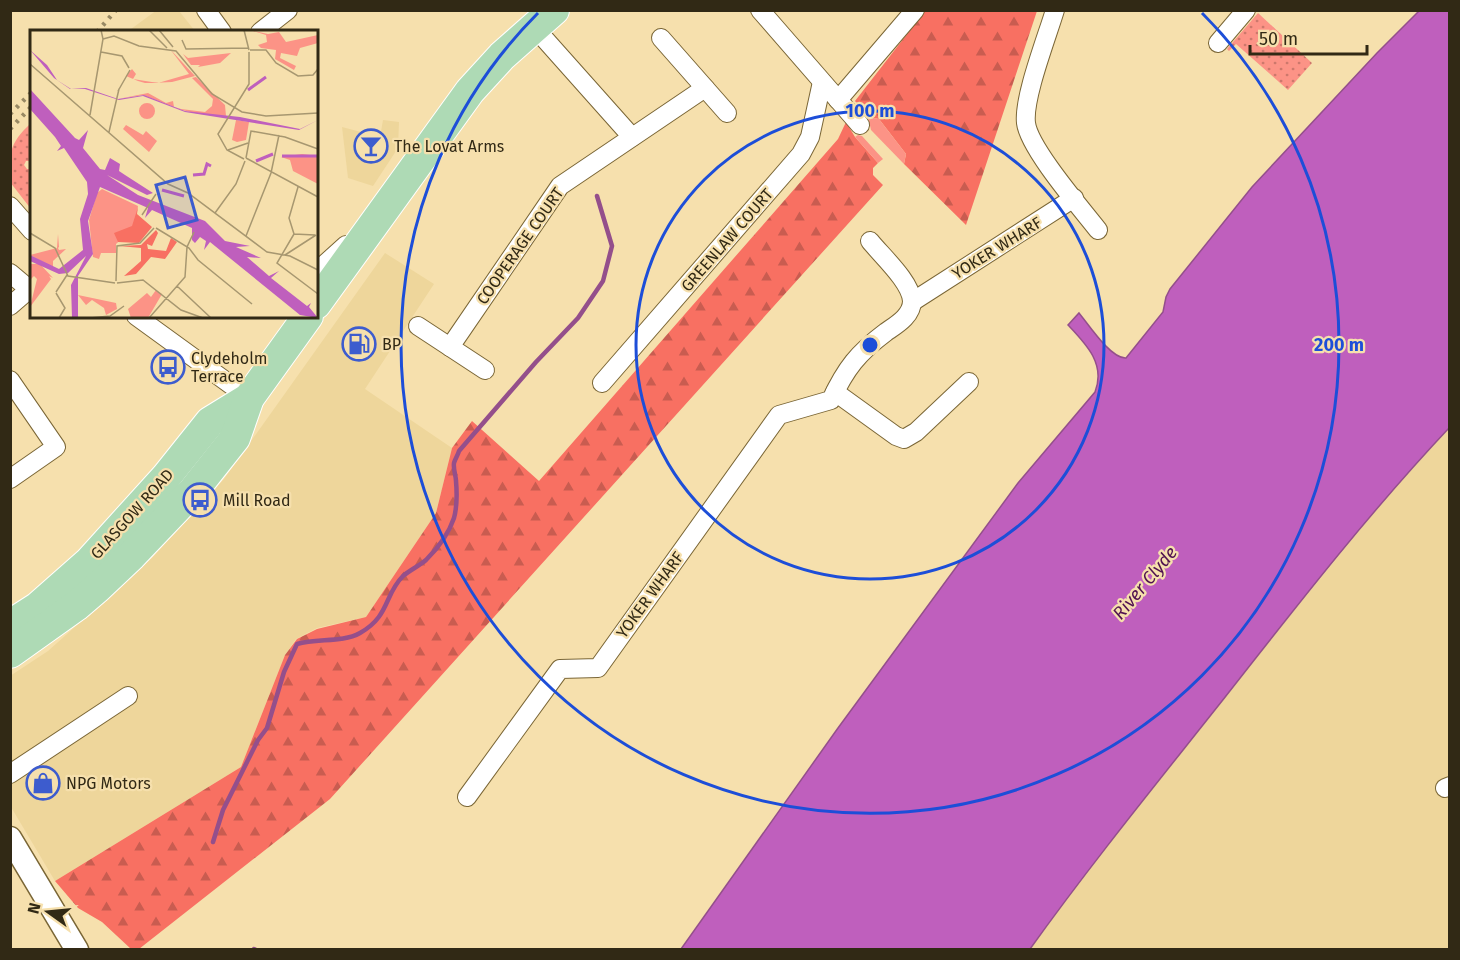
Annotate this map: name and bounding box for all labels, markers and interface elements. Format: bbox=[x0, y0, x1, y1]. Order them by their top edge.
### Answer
scale bar bbox=[1250, 18, 1367, 56]
text: 50 m bbox=[1259, 28, 1298, 50]
inset map bbox=[30, 30, 318, 318]
text: 100 m bbox=[846, 100, 894, 122]
bar icon: The Lovat Arms bbox=[353, 128, 389, 164]
place label: The Lovat Arms bbox=[394, 137, 504, 156]
street label: COOPERAGE COURT bbox=[473, 183, 568, 308]
street label: GREENLAW COURT bbox=[677, 184, 777, 295]
street label: YOKER WHARF bbox=[949, 213, 1045, 283]
fuel station icon: BP bbox=[341, 326, 377, 362]
text: 200 m bbox=[1314, 334, 1364, 356]
place label: BP bbox=[382, 335, 401, 354]
centre of rings bbox=[860, 335, 880, 355]
bus stop icon: Clydeholm Terrace bbox=[150, 349, 186, 385]
place label: Clydeholm Terrace bbox=[191, 349, 268, 386]
street label: GLASGOW ROAD bbox=[87, 465, 177, 563]
bus stop icon: Mill Road bbox=[182, 482, 218, 518]
place label: Mill Road bbox=[223, 491, 290, 510]
water label: River Clyde bbox=[1108, 542, 1182, 624]
street label: YOKER WHARF bbox=[612, 548, 688, 642]
shop icon: NPG Motors bbox=[25, 765, 61, 801]
place label: NPG Motors bbox=[66, 774, 151, 793]
north arrow bbox=[18, 882, 78, 942]
text: N bbox=[23, 901, 45, 916]

